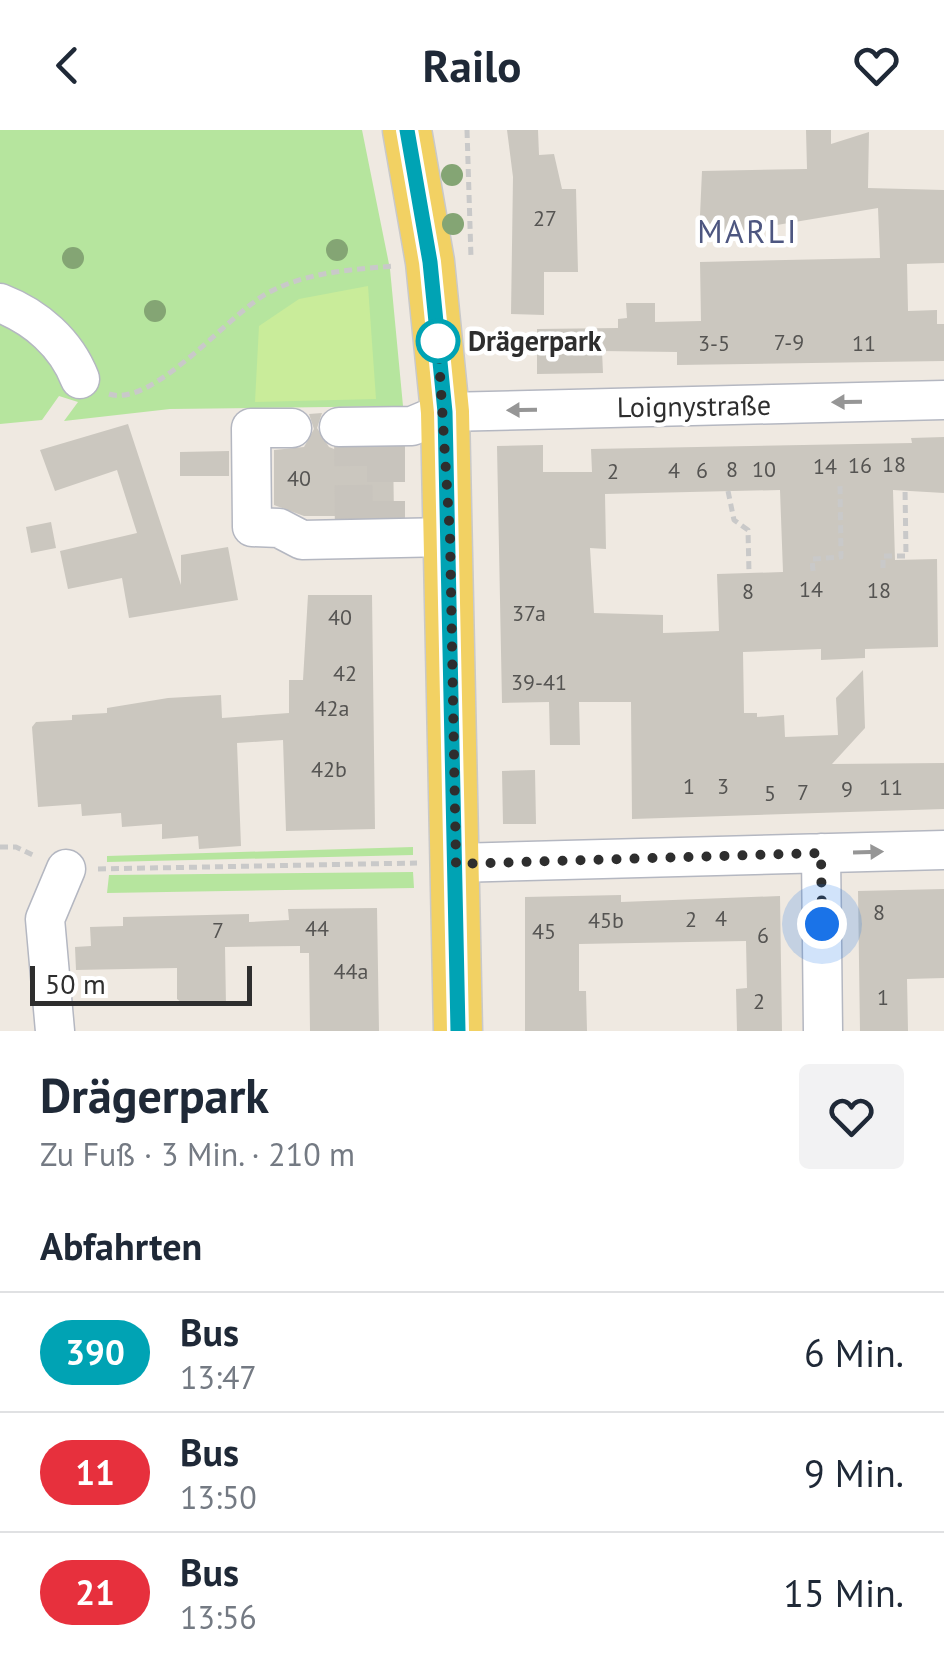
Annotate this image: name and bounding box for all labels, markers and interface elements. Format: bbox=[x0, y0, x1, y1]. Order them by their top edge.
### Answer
text: Railo bbox=[423, 36, 521, 94]
icon: back bbox=[40, 38, 95, 93]
icon: heart bbox=[849, 38, 904, 93]
house number: 27 bbox=[533, 204, 557, 232]
district label: MARLI bbox=[697, 210, 799, 252]
marker: Drägerpark bbox=[417, 320, 459, 362]
place label: Drägerpark bbox=[468, 322, 602, 359]
house number: 7-9 bbox=[774, 328, 804, 356]
house number: 3-5 bbox=[698, 329, 730, 357]
house number: 11 bbox=[852, 329, 876, 357]
street label: Loignystraße bbox=[617, 386, 771, 425]
one-way arrow bbox=[830, 395, 862, 411]
one-way arrow bbox=[505, 403, 537, 419]
house number: 18 bbox=[882, 450, 906, 478]
house number: 16 bbox=[848, 451, 872, 479]
house number: 14 bbox=[813, 452, 837, 480]
house number: 8 bbox=[726, 455, 738, 483]
house number: 10 bbox=[752, 455, 776, 483]
house number: 4 bbox=[668, 456, 680, 484]
house number: 6 bbox=[696, 456, 708, 484]
house number: 2 bbox=[607, 457, 619, 485]
house number: 40 bbox=[287, 464, 311, 492]
house number: 14 bbox=[799, 575, 823, 603]
house number: 18 bbox=[867, 576, 891, 604]
house number: 8 bbox=[742, 577, 754, 605]
house number: 37a bbox=[512, 599, 546, 627]
house number: 40 bbox=[328, 603, 352, 631]
house number: 42 bbox=[333, 659, 357, 687]
house number: 39-41 bbox=[511, 668, 567, 696]
house number: 42a bbox=[315, 694, 349, 722]
house number: 42b bbox=[311, 755, 347, 783]
house number: 1 bbox=[683, 772, 695, 800]
house number: 3 bbox=[717, 772, 729, 800]
house number: 11 bbox=[879, 773, 903, 801]
house number: 9 bbox=[841, 775, 853, 803]
house number: 7 bbox=[797, 778, 809, 806]
house number: 5 bbox=[764, 779, 776, 807]
one-way arrow bbox=[852, 843, 884, 859]
house number: 8 bbox=[873, 898, 885, 926]
your location bbox=[797, 899, 847, 949]
house number: 4 bbox=[715, 904, 727, 932]
house number: 2 bbox=[685, 905, 697, 933]
house number: 45b bbox=[588, 906, 624, 934]
house number: 44 bbox=[305, 914, 329, 942]
house number: 7 bbox=[212, 916, 224, 944]
house number: 45 bbox=[532, 917, 556, 945]
house number: 6 bbox=[757, 921, 769, 949]
house number: 44a bbox=[334, 957, 368, 985]
scale bar bbox=[30, 961, 252, 1006]
text: 50 m bbox=[45, 965, 106, 1002]
house number: 1 bbox=[877, 983, 889, 1011]
house number: 2 bbox=[753, 987, 765, 1015]
text: Drägerpark bbox=[40, 1064, 269, 1126]
button: heart bbox=[799, 1064, 904, 1169]
text: Zu Fuß · 3 Min. · 210 m bbox=[40, 1133, 355, 1175]
text: Abfahrten bbox=[40, 1221, 202, 1270]
text: Bus bbox=[180, 1307, 239, 1356]
text: 6 Min. bbox=[804, 1328, 904, 1377]
text: 390 bbox=[65, 1329, 125, 1375]
text: 13:47 bbox=[180, 1356, 257, 1398]
text: Bus bbox=[180, 1427, 239, 1476]
text: 9 Min. bbox=[804, 1448, 904, 1497]
text: 11 bbox=[75, 1449, 115, 1495]
text: 13:50 bbox=[180, 1476, 257, 1518]
text: Bus bbox=[180, 1547, 239, 1596]
text: 15 Min. bbox=[783, 1568, 904, 1617]
text: 21 bbox=[75, 1569, 115, 1615]
text: 13:56 bbox=[180, 1596, 257, 1638]

